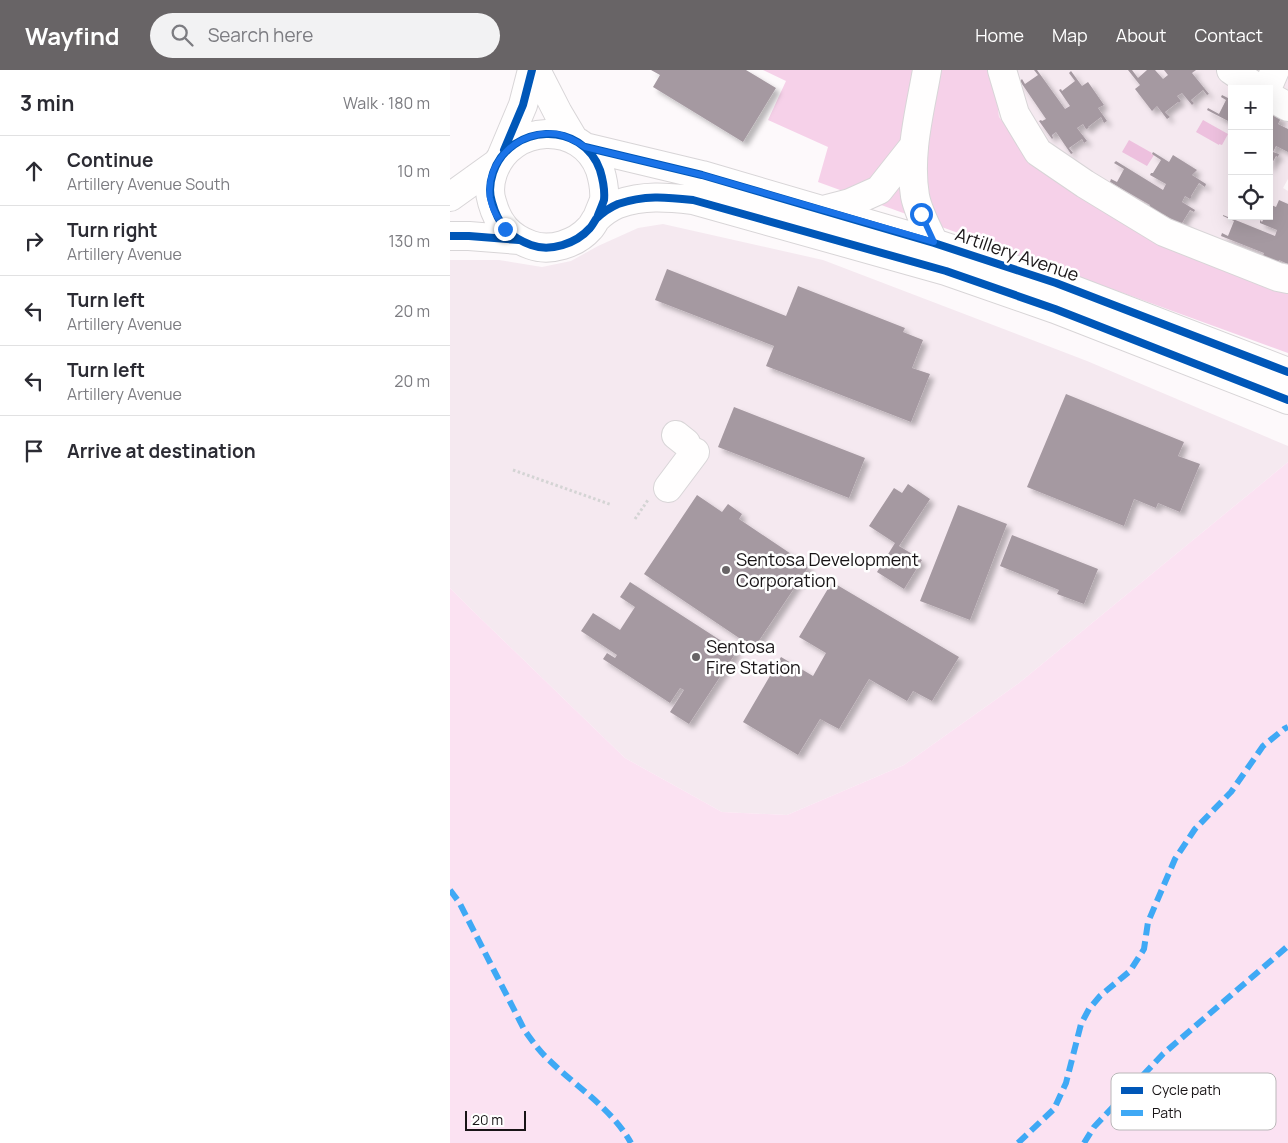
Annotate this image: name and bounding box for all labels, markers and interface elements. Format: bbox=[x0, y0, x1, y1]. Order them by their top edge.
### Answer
search box bbox=[150, 13, 500, 58]
text: Wayfind bbox=[25, 19, 120, 52]
icon: search bbox=[168, 21, 196, 49]
text: Search here bbox=[208, 22, 313, 48]
text: Home bbox=[975, 23, 1024, 47]
text: Map bbox=[1052, 23, 1088, 47]
text: About bbox=[1116, 23, 1166, 47]
text: Contact bbox=[1194, 23, 1263, 47]
map controls bbox=[1228, 85, 1273, 220]
button: + bbox=[1228, 85, 1273, 130]
text: 3 min bbox=[20, 89, 74, 117]
text: Walk · 180 m bbox=[343, 92, 430, 114]
button: − bbox=[1228, 130, 1273, 175]
text: Continue bbox=[67, 147, 153, 173]
icon: ahead bbox=[20, 157, 48, 185]
text: 10 m bbox=[397, 160, 430, 182]
text: Artillery Avenue South bbox=[67, 173, 230, 195]
button: locate bbox=[1228, 175, 1273, 220]
route start bbox=[910, 203, 933, 226]
text: Turn right bbox=[67, 217, 157, 243]
route end bbox=[494, 218, 517, 241]
street label: Artillery Avenue bbox=[952, 222, 1082, 286]
icon: right bbox=[20, 227, 48, 255]
text: 130 m bbox=[388, 230, 430, 252]
text: Artillery Avenue bbox=[67, 243, 182, 265]
text: Turn left bbox=[67, 287, 145, 313]
icon: left bbox=[20, 297, 48, 325]
text: 20 m bbox=[394, 300, 430, 322]
text: Artillery Avenue bbox=[67, 313, 182, 335]
text: Turn left bbox=[67, 357, 145, 383]
icon: left bbox=[20, 367, 48, 395]
text: 20 m bbox=[394, 370, 430, 392]
text: Artillery Avenue bbox=[67, 383, 182, 405]
icon: arrive bbox=[20, 437, 48, 465]
text: Arrive at destination bbox=[67, 438, 256, 464]
place label: Sentosa Development Corporation bbox=[736, 547, 919, 592]
marker: Sentosa Development Corporation bbox=[720, 564, 732, 576]
place label: Sentosa Fire Station bbox=[706, 634, 801, 679]
marker: Sentosa Fire Station bbox=[690, 651, 702, 663]
legend bbox=[1111, 1073, 1276, 1130]
text: Cycle path bbox=[1152, 1080, 1221, 1099]
text: Path bbox=[1152, 1103, 1182, 1122]
scale bar bbox=[465, 1108, 526, 1131]
text: 20 m bbox=[472, 1110, 503, 1129]

